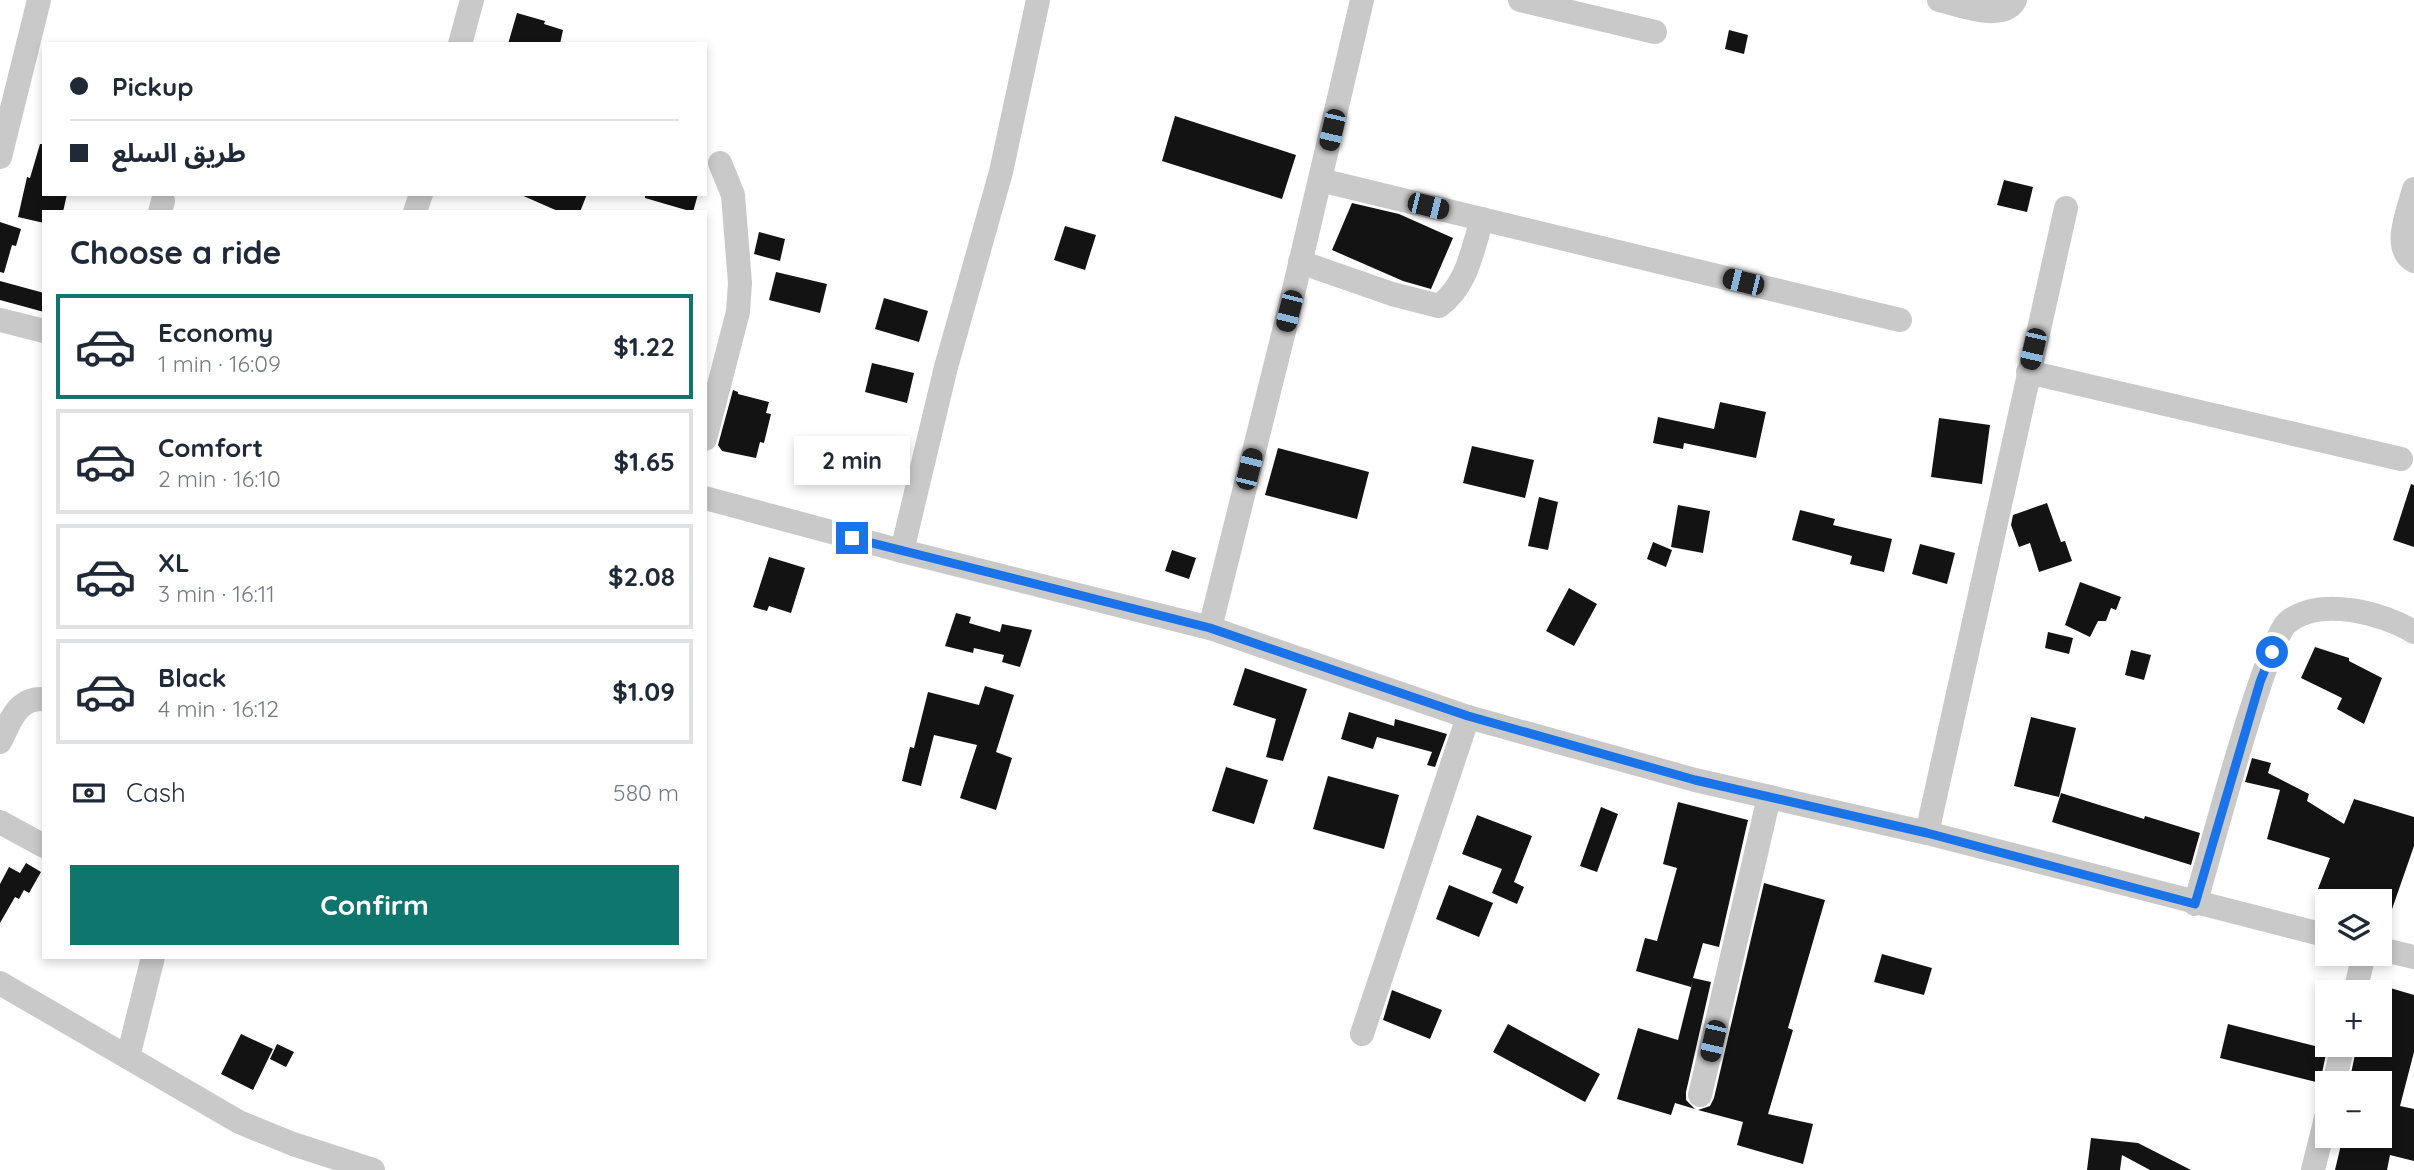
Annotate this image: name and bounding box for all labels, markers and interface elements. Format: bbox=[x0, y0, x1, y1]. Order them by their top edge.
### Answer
text: Pickup bbox=[112, 70, 194, 103]
car bbox=[1318, 107, 1347, 153]
text: طريق السلع bbox=[112, 136, 246, 169]
car bbox=[1406, 191, 1451, 221]
text: Choose a ride bbox=[70, 232, 282, 272]
car bbox=[1721, 267, 1766, 297]
car bbox=[1274, 288, 1305, 334]
icon: car bbox=[74, 315, 137, 378]
text: Economy bbox=[158, 316, 273, 349]
car bbox=[2019, 326, 2048, 372]
text: $1.22 bbox=[613, 330, 675, 363]
text: 1 min · 16:09 bbox=[158, 349, 281, 378]
icon: car bbox=[74, 430, 137, 493]
text: Comfort bbox=[158, 431, 263, 464]
callout: 2 min bbox=[794, 436, 910, 486]
text: $1.65 bbox=[614, 445, 675, 478]
text: 2 min bbox=[822, 446, 882, 475]
car bbox=[1234, 446, 1265, 492]
text: 2 min · 16:10 bbox=[158, 464, 281, 493]
route end bbox=[836, 522, 868, 554]
icon: car bbox=[74, 545, 137, 608]
text: XL bbox=[158, 546, 190, 579]
text: $2.08 bbox=[608, 560, 675, 593]
text: 3 min · 16:11 bbox=[158, 579, 275, 608]
route start bbox=[2256, 636, 2288, 668]
icon: car bbox=[74, 660, 137, 723]
text: Black bbox=[158, 661, 227, 694]
text: $1.09 bbox=[612, 675, 675, 708]
text: 4 min · 16:12 bbox=[158, 694, 279, 723]
icon: cash bbox=[70, 774, 108, 812]
text: Cash bbox=[126, 776, 186, 809]
text: 580 m bbox=[613, 778, 679, 807]
button: Confirm bbox=[70, 865, 679, 945]
map controls bbox=[2315, 889, 2392, 1148]
button: layers bbox=[2315, 889, 2392, 966]
button: + bbox=[2315, 980, 2392, 1057]
car bbox=[1699, 1018, 1728, 1064]
button: − bbox=[2315, 1071, 2392, 1148]

